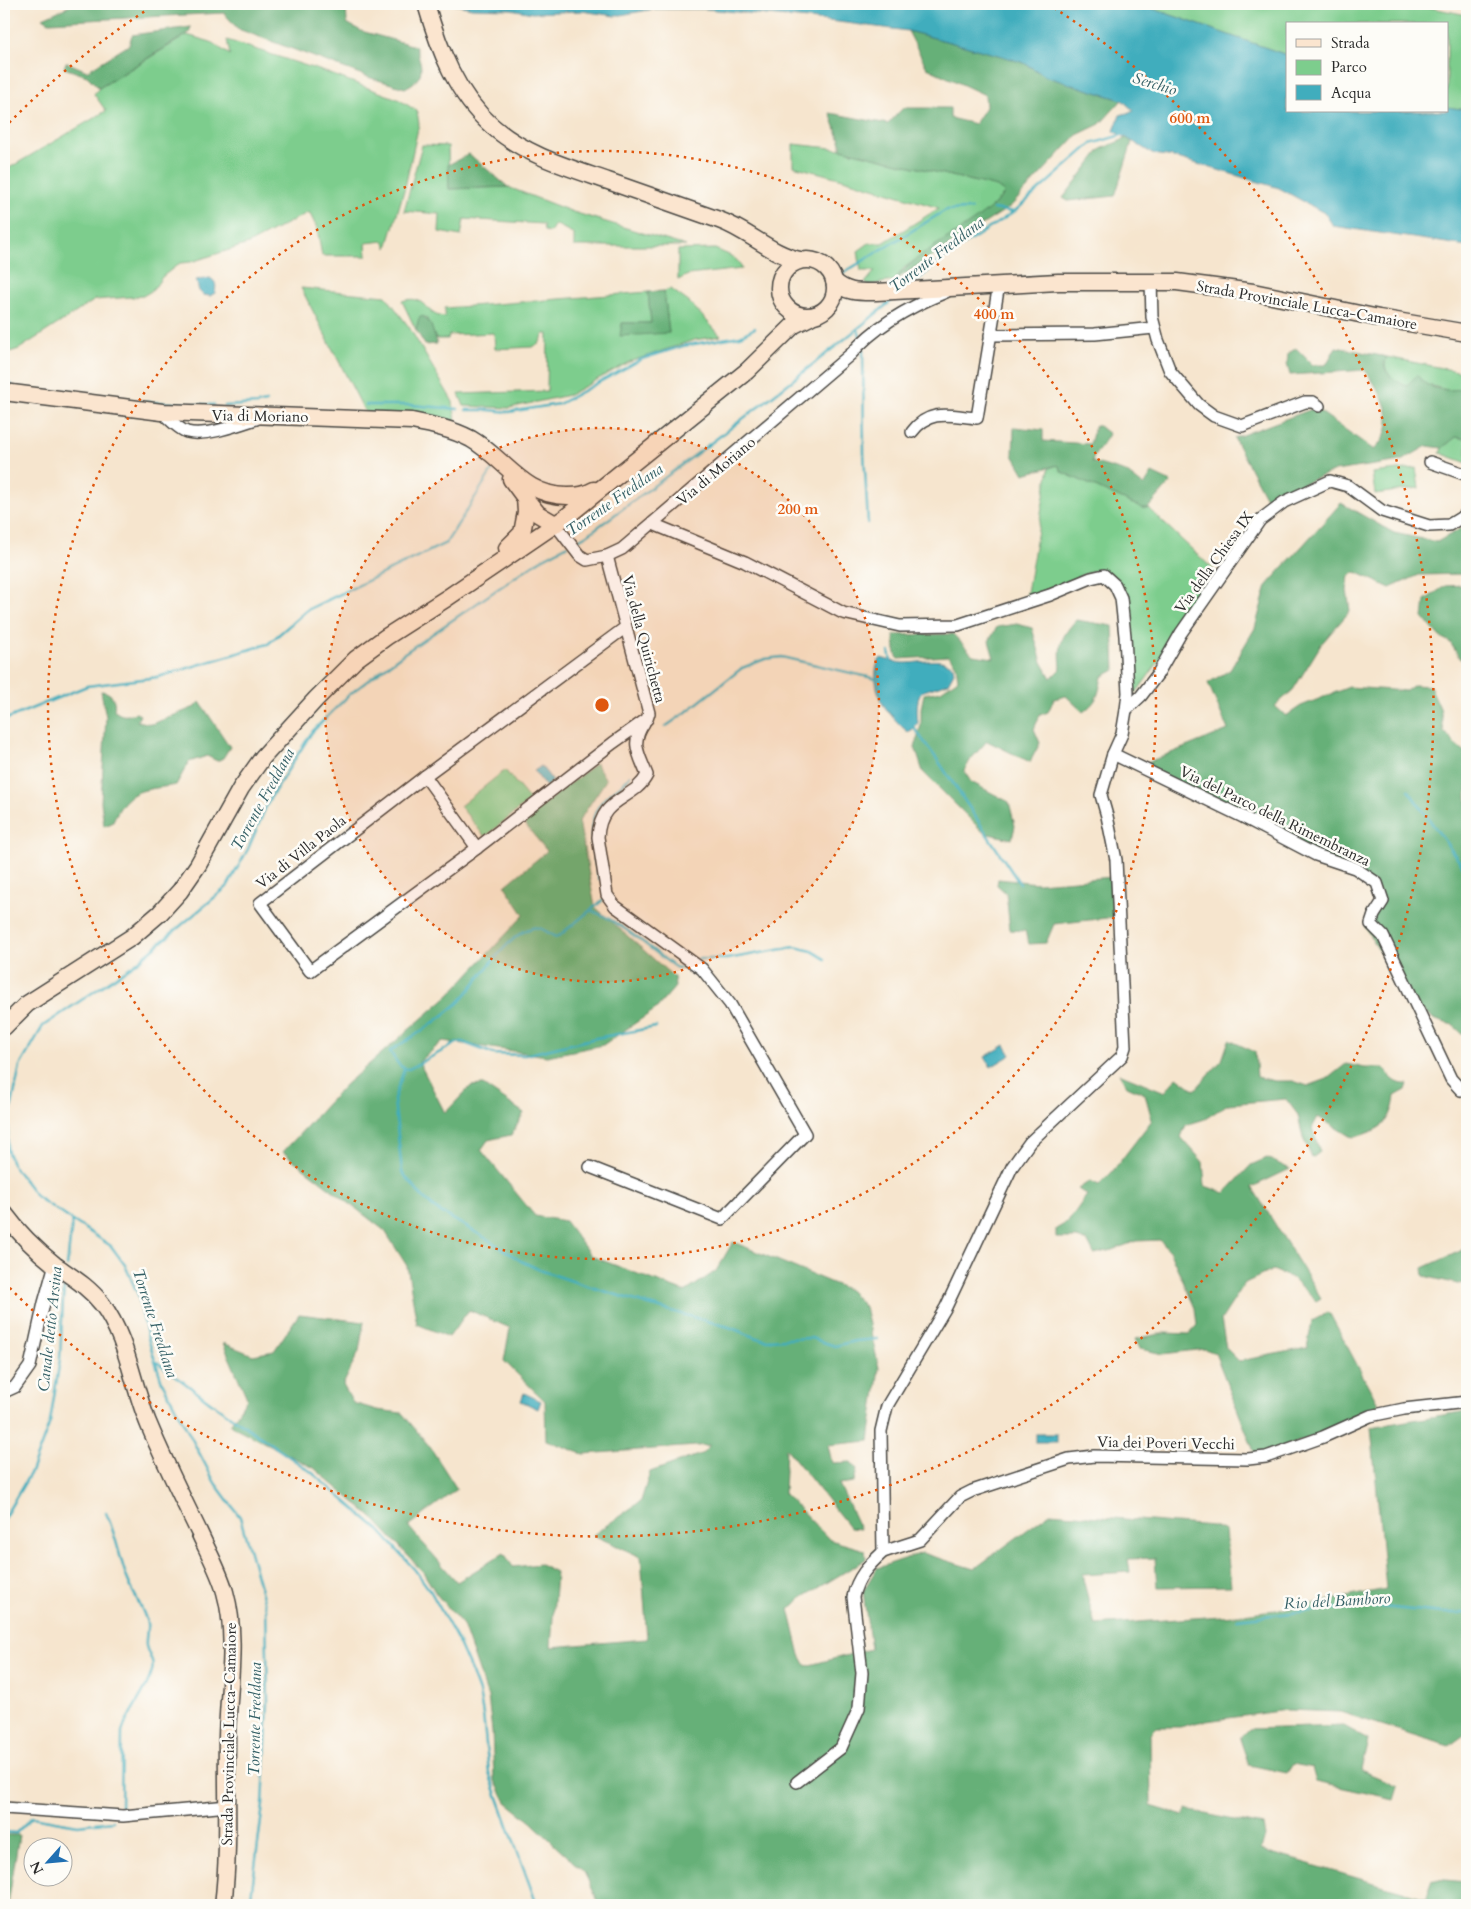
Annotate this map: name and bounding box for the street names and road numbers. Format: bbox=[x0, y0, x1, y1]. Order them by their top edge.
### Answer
street label: Strada Provinciale Lucca-Camaiore bbox=[1195, 276, 1419, 334]
street label: Via di Moriano bbox=[211, 405, 309, 427]
street label: Via di Moriano bbox=[672, 432, 760, 510]
street label: Via della Chiesa IX bbox=[1170, 507, 1258, 617]
street label: Via della Quirichetta bbox=[617, 573, 671, 706]
street label: Via del Parco della Rimembranza bbox=[1176, 761, 1374, 871]
street label: Via di Villa Paola bbox=[252, 810, 351, 893]
street label: Via dei Poveri Vecchi bbox=[1097, 1432, 1235, 1454]
street label: Strada Provinciale Lucca-Camaiore bbox=[217, 1622, 241, 1846]

